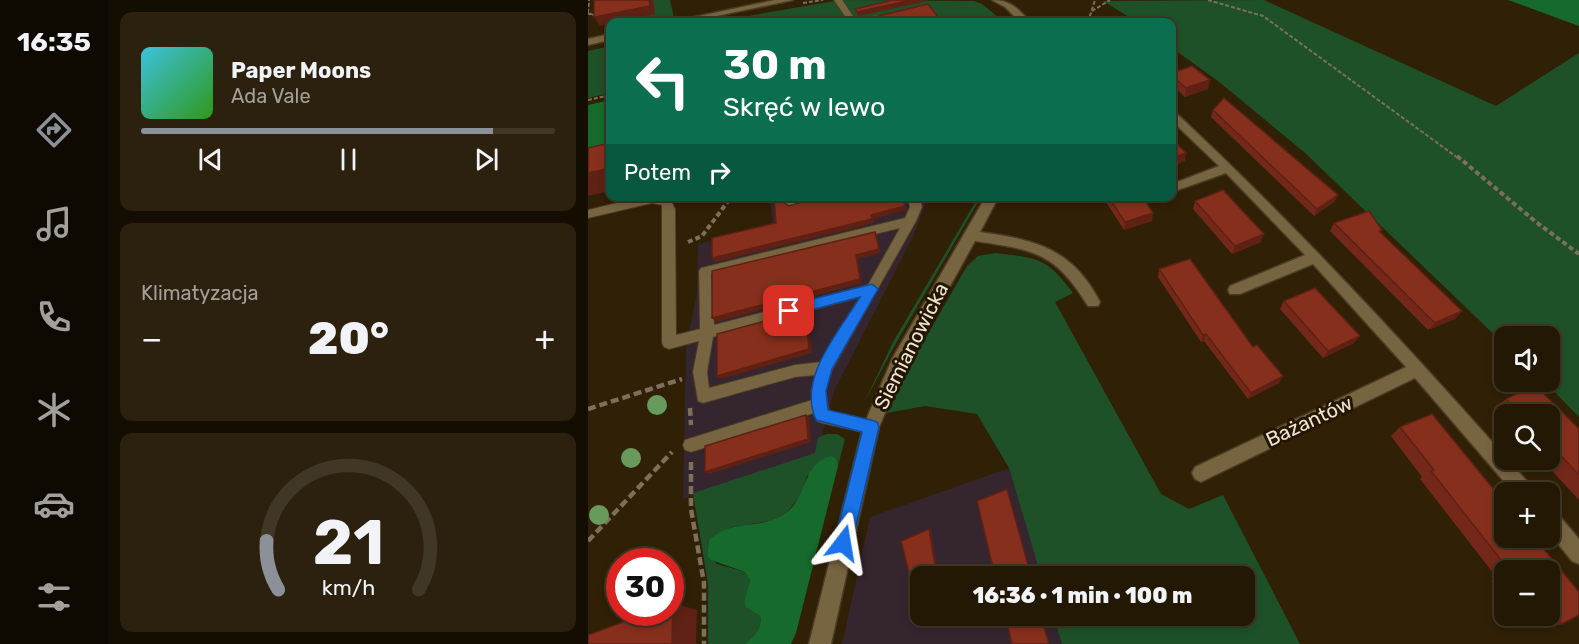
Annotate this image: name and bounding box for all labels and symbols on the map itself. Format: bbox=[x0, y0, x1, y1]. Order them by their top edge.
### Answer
street label: Siemianowicka bbox=[869, 279, 953, 413]
pin bbox=[763, 285, 814, 336]
street label: Bażantów bbox=[1262, 391, 1356, 451]
position arrow bbox=[811, 511, 875, 575]
speed limit sign: 30 bbox=[606, 548, 684, 626]

